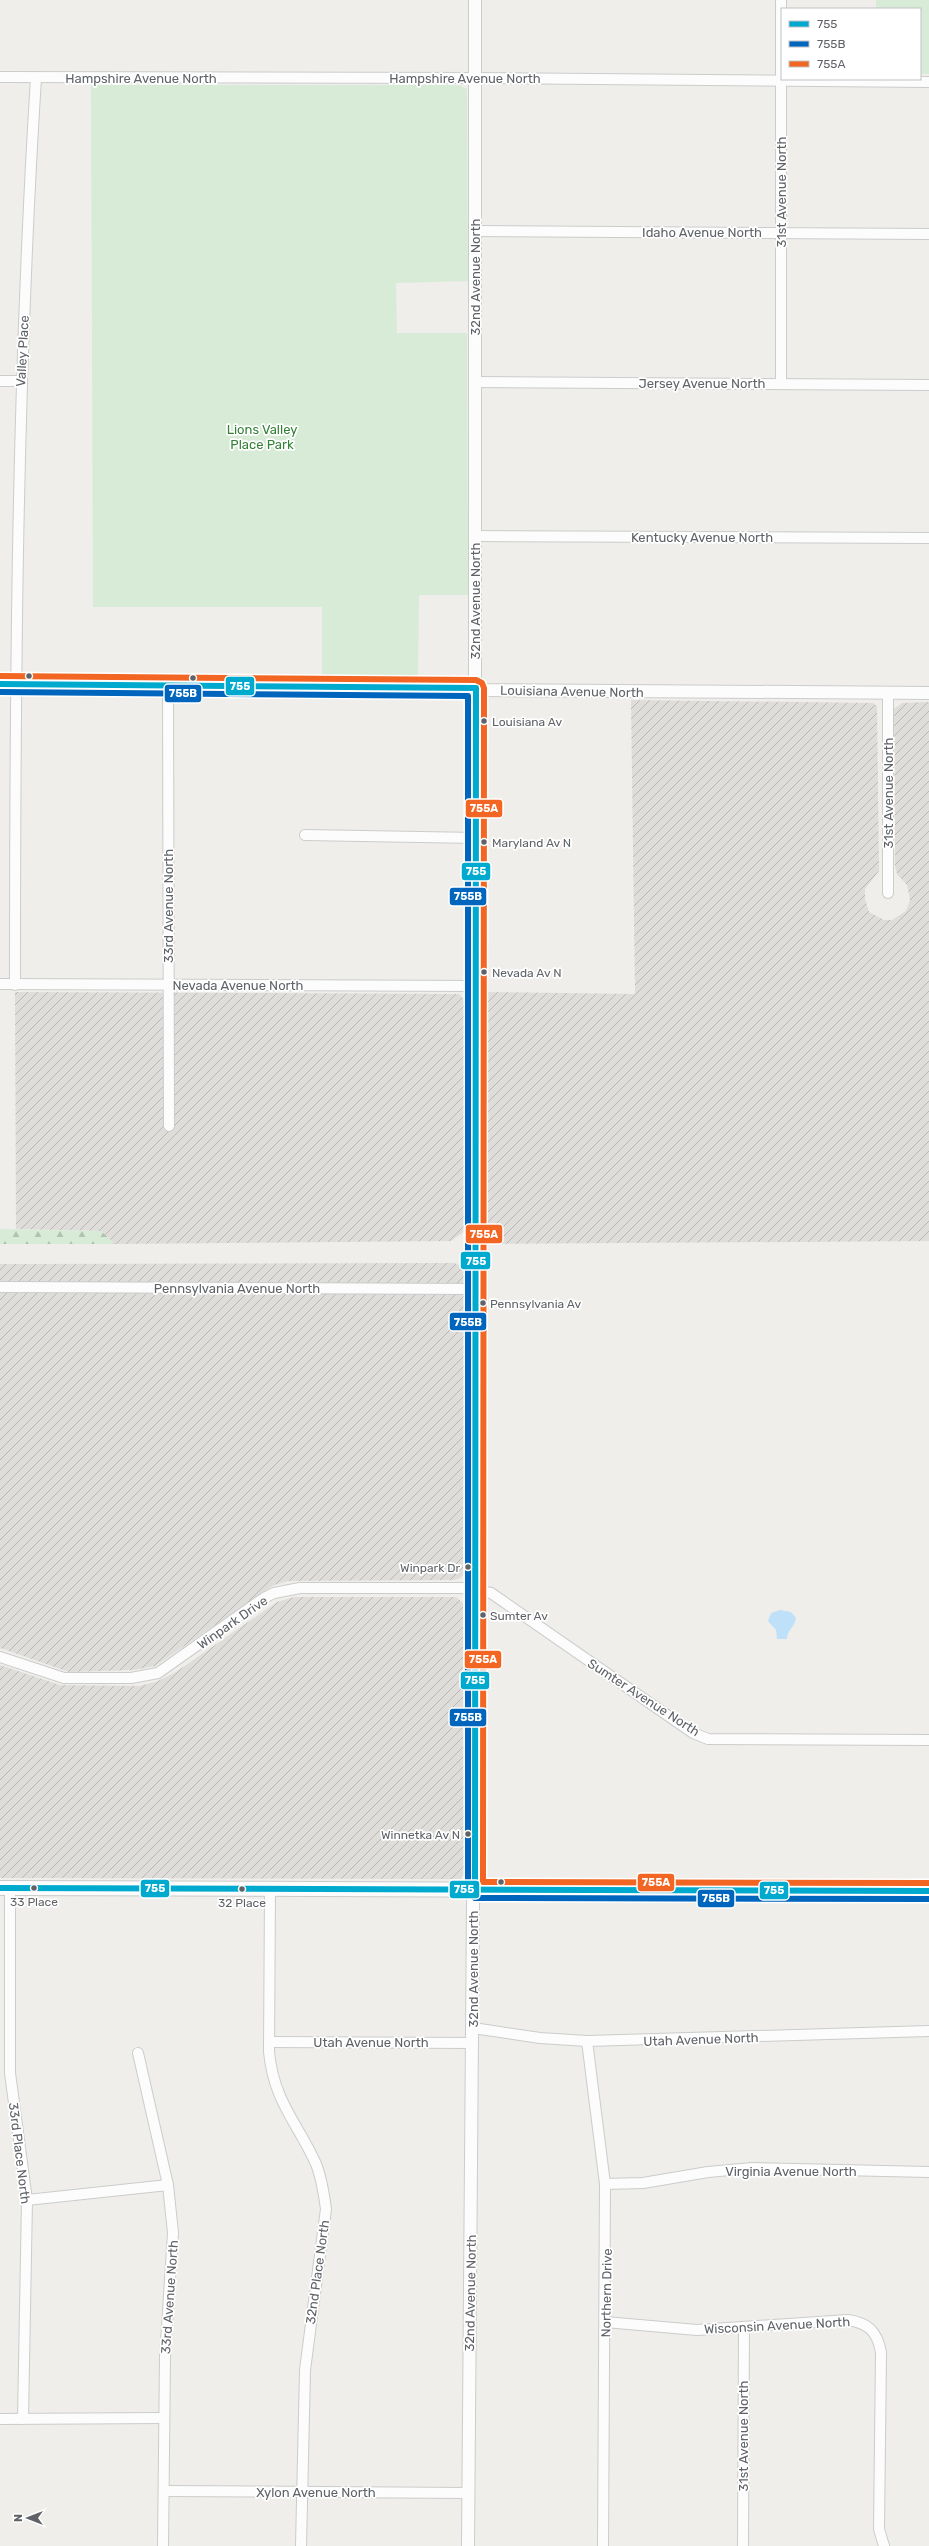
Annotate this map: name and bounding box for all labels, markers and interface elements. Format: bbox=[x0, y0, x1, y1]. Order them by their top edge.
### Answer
legend bbox=[781, 8, 921, 80]
text: 755 bbox=[817, 17, 837, 31]
text: 755B bbox=[817, 37, 845, 51]
text: 755A bbox=[817, 57, 845, 71]
street label: Hampshire Avenue North bbox=[65, 71, 217, 86]
street label: Hampshire Avenue North bbox=[389, 71, 541, 86]
street label: 31st Avenue North bbox=[774, 137, 789, 247]
street label: 32nd Avenue North bbox=[468, 218, 483, 336]
street label: Idaho Avenue North bbox=[642, 225, 762, 240]
street label: Valley Place bbox=[13, 315, 32, 387]
street label: Jersey Avenue North bbox=[639, 376, 765, 391]
park label: Lions Valley Place Park bbox=[227, 422, 297, 452]
street label: Kentucky Avenue North bbox=[631, 530, 773, 545]
street label: 32nd Avenue North bbox=[468, 542, 483, 660]
unlabelled marker bbox=[24, 671, 34, 681]
unlabelled marker bbox=[188, 673, 198, 683]
line badge: 755 bbox=[225, 676, 255, 696]
text: 755 bbox=[230, 680, 250, 693]
street label: Louisiana Avenue North bbox=[500, 683, 644, 700]
line badge: 755B bbox=[164, 684, 202, 703]
text: 755B bbox=[169, 687, 197, 700]
place label: Louisiana Av bbox=[492, 715, 562, 729]
marker: Louisiana Av bbox=[479, 716, 489, 726]
street label: 31st Avenue North bbox=[881, 738, 896, 848]
line badge: 755A bbox=[465, 799, 503, 818]
text: 755A bbox=[470, 802, 498, 815]
place label: Maryland Av N bbox=[492, 836, 571, 850]
marker: Maryland Av N bbox=[479, 837, 489, 847]
street label: 33rd Avenue North bbox=[161, 849, 176, 963]
line badge: 755 bbox=[461, 862, 491, 881]
text: 755 bbox=[466, 865, 486, 878]
line badge: 755B bbox=[449, 887, 487, 906]
text: 755B bbox=[454, 890, 482, 903]
place label: Nevada Av N bbox=[492, 966, 562, 980]
marker: Nevada Av N bbox=[479, 967, 489, 977]
street label: Nevada Avenue North bbox=[172, 978, 304, 993]
line badge: 755A bbox=[465, 1224, 503, 1244]
text: 755A bbox=[470, 1228, 498, 1241]
line badge: 755 bbox=[460, 1251, 491, 1270]
text: 755 bbox=[466, 1255, 486, 1268]
street label: Pennsylvania Avenue North bbox=[154, 1281, 320, 1296]
place label: Pennsylvania Av bbox=[490, 1297, 581, 1311]
marker: Pennsylvania Av bbox=[478, 1298, 488, 1308]
line badge: 755B bbox=[449, 1312, 487, 1331]
text: 755B bbox=[454, 1316, 482, 1329]
place label: Winpark Dr bbox=[400, 1561, 460, 1575]
marker: Winpark Dr bbox=[463, 1562, 473, 1572]
street label: Winpark Drive bbox=[194, 1593, 270, 1652]
place label: Sumter Av bbox=[490, 1609, 548, 1623]
marker: Sumter Av bbox=[478, 1610, 488, 1620]
line badge: 755A bbox=[464, 1650, 502, 1669]
text: 755A bbox=[469, 1653, 497, 1666]
street label: Sumter Avenue North bbox=[585, 1656, 702, 1739]
line badge: 755 bbox=[460, 1671, 490, 1690]
text: 755 bbox=[465, 1674, 485, 1687]
line badge: 755B bbox=[449, 1708, 487, 1727]
text: 755B bbox=[454, 1711, 482, 1724]
place label: Winnetka Av N bbox=[381, 1828, 460, 1842]
marker: Winnetka Av N bbox=[463, 1829, 473, 1839]
line badge: 755A bbox=[637, 1873, 675, 1892]
text: 755A bbox=[642, 1876, 670, 1889]
unlabelled marker bbox=[496, 1877, 506, 1887]
line badge: 755 bbox=[140, 1879, 170, 1898]
line badge: 755 bbox=[449, 1880, 480, 1899]
line badge: 755 bbox=[759, 1881, 789, 1900]
text: 755 bbox=[145, 1882, 165, 1895]
marker: 33 Place bbox=[29, 1883, 39, 1893]
text: 755 bbox=[454, 1883, 474, 1896]
marker: 32 Place bbox=[237, 1884, 247, 1894]
text: 755 bbox=[764, 1884, 784, 1897]
line badge: 755B bbox=[697, 1889, 735, 1908]
text: 755B bbox=[702, 1892, 730, 1905]
place label: 33 Place bbox=[10, 1895, 58, 1909]
place label: 32 Place bbox=[218, 1896, 266, 1910]
street label: 32nd Avenue North bbox=[466, 1910, 481, 2028]
street label: Utah Avenue North bbox=[643, 2030, 759, 2049]
street label: Utah Avenue North bbox=[313, 2035, 429, 2050]
street label: 33rd Place North bbox=[6, 2101, 33, 2205]
street label: Virginia Avenue North bbox=[725, 2164, 857, 2180]
street label: 32nd Place North bbox=[303, 2219, 332, 2325]
street label: 32nd Avenue North bbox=[462, 2234, 479, 2352]
street label: 33rd Avenue North bbox=[158, 2240, 181, 2355]
street label: Northern Drive bbox=[598, 2248, 615, 2338]
street label: Wisconsin Avenue North bbox=[704, 2314, 850, 2337]
street label: 31st Avenue North bbox=[736, 2381, 751, 2491]
street label: Xylon Avenue North bbox=[256, 2485, 376, 2500]
north arrow bbox=[8, 2498, 48, 2538]
text: N bbox=[12, 2514, 25, 2522]

